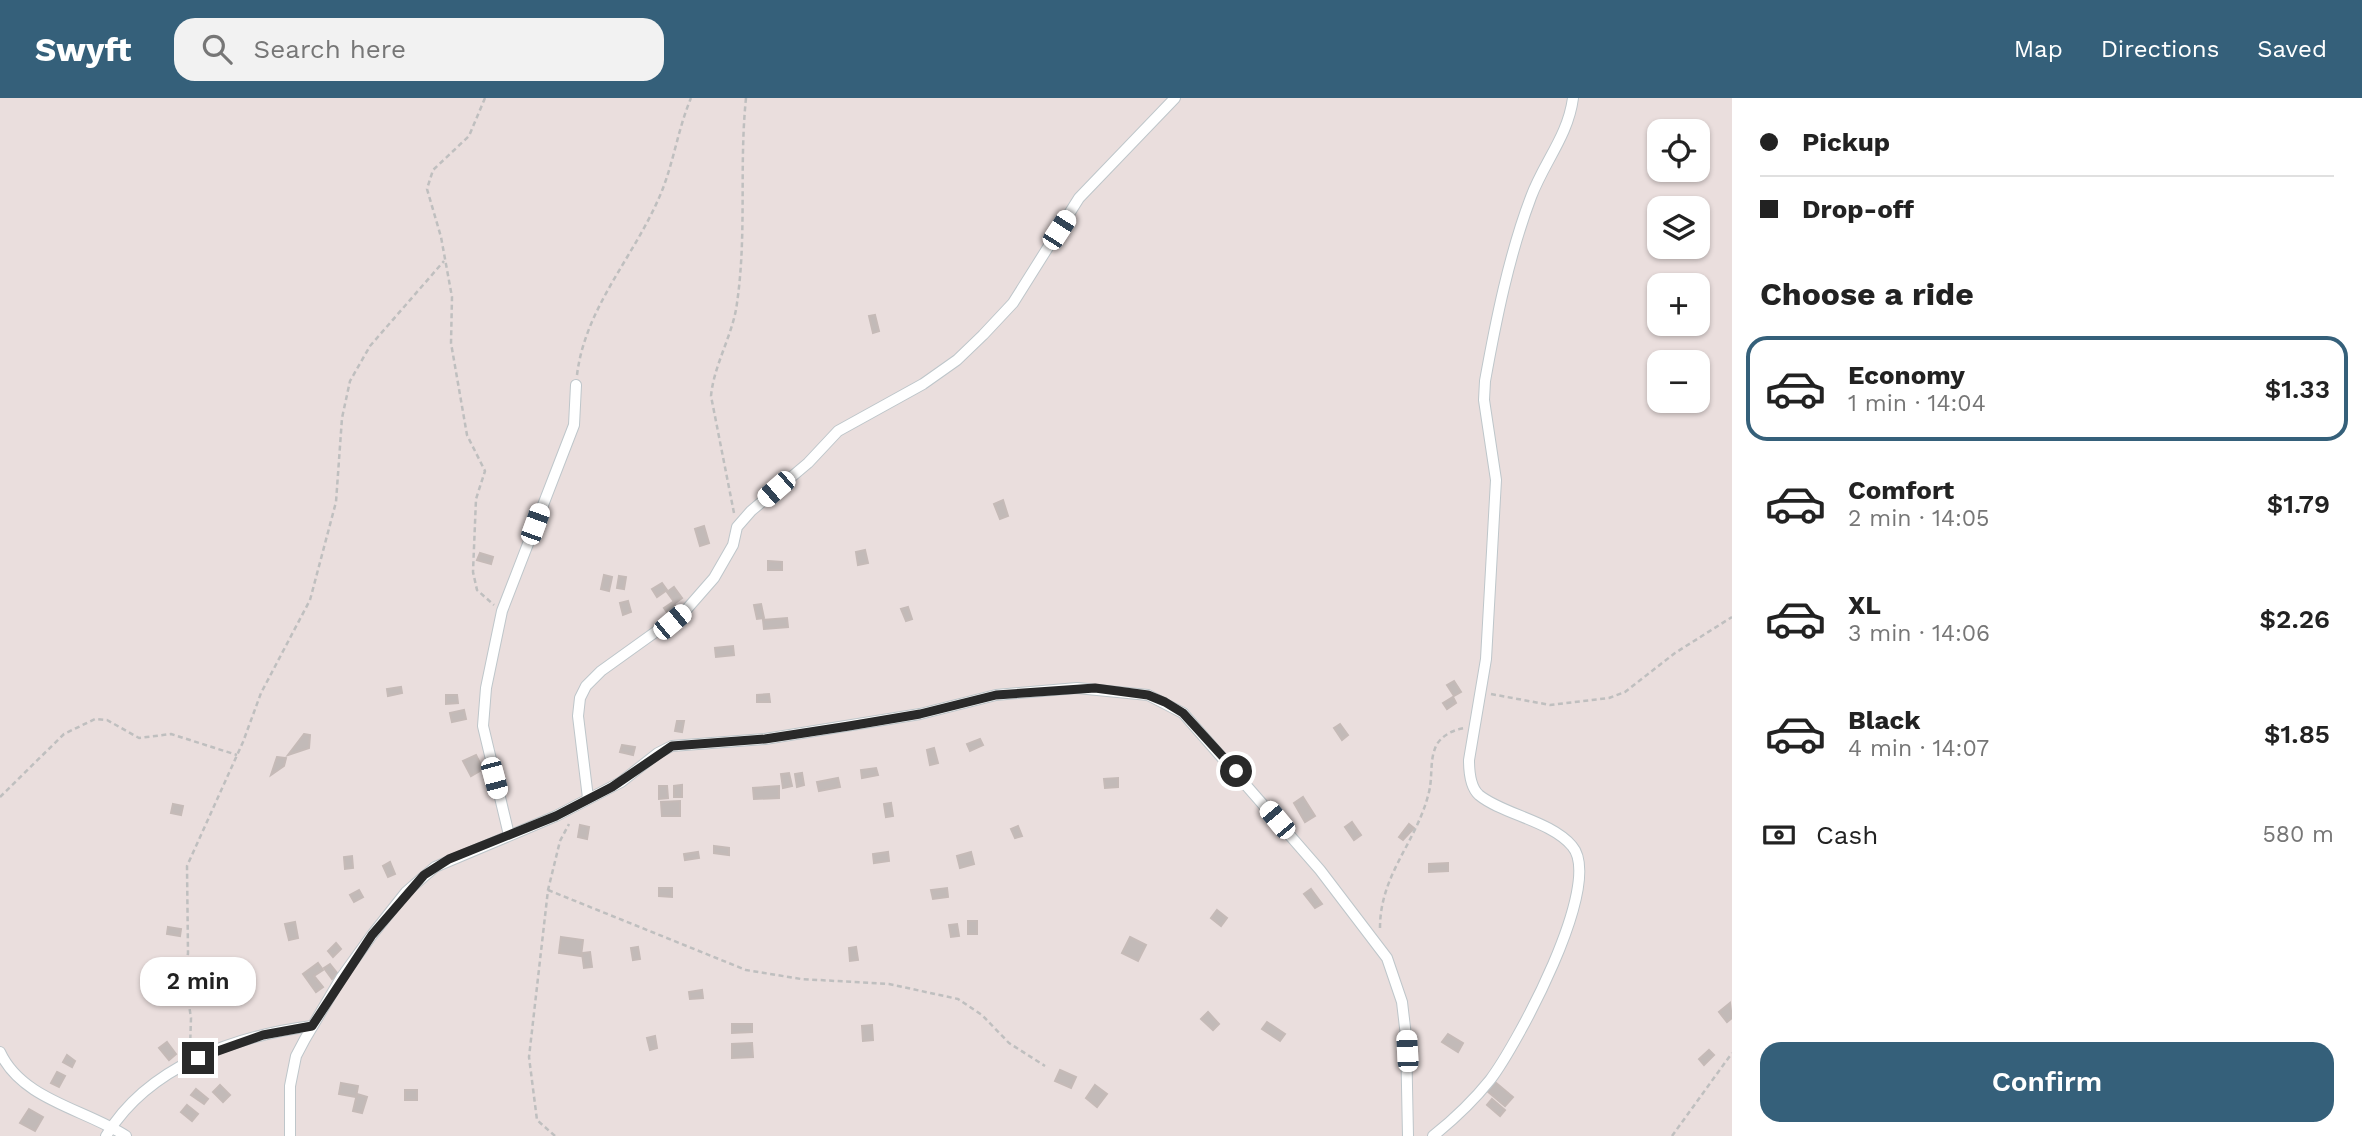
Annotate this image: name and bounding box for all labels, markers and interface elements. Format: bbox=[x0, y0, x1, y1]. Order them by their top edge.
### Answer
search box bbox=[174, 18, 664, 81]
text: Swyft bbox=[35, 30, 132, 69]
icon: search bbox=[198, 30, 236, 68]
text: Search here bbox=[254, 34, 406, 64]
text: Map bbox=[2014, 35, 2063, 63]
text: Directions bbox=[2101, 35, 2219, 63]
text: Saved bbox=[2257, 35, 2327, 63]
map controls bbox=[1647, 119, 1710, 413]
button: locate bbox=[1647, 119, 1710, 182]
text: Pickup bbox=[1802, 127, 1890, 157]
text: Drop-off bbox=[1802, 194, 1914, 224]
button: layers bbox=[1647, 196, 1710, 259]
car bbox=[1039, 207, 1080, 253]
button: + bbox=[1647, 273, 1710, 336]
text: Choose a ride bbox=[1760, 275, 1974, 313]
button: − bbox=[1647, 350, 1710, 413]
icon: car bbox=[1764, 357, 1827, 420]
text: Economy bbox=[1848, 360, 1965, 390]
text: $1.33 bbox=[2265, 374, 2330, 404]
text: 1 min · 14:04 bbox=[1848, 390, 1986, 417]
car bbox=[754, 467, 799, 511]
icon: car bbox=[1764, 472, 1827, 535]
text: Comfort bbox=[1848, 475, 1954, 505]
text: $1.79 bbox=[2267, 489, 2330, 519]
car bbox=[518, 501, 553, 547]
text: 2 min · 14:05 bbox=[1848, 505, 1989, 532]
icon: car bbox=[1764, 587, 1827, 650]
text: XL bbox=[1848, 590, 1881, 620]
car bbox=[650, 600, 695, 644]
text: $2.26 bbox=[2260, 604, 2330, 634]
text: 3 min · 14:06 bbox=[1848, 620, 1990, 647]
icon: car bbox=[1764, 702, 1827, 765]
text: Black bbox=[1848, 705, 1920, 735]
text: $1.85 bbox=[2264, 719, 2330, 749]
text: 4 min · 14:07 bbox=[1848, 735, 1989, 762]
car bbox=[479, 755, 510, 801]
route start bbox=[1220, 755, 1252, 787]
car bbox=[1256, 797, 1299, 843]
icon: cash bbox=[1760, 816, 1798, 854]
text: Cash bbox=[1816, 820, 1878, 850]
text: 580 m bbox=[2262, 821, 2334, 848]
callout: 2 min bbox=[140, 956, 256, 1006]
text: 2 min bbox=[166, 968, 230, 995]
car bbox=[1396, 1029, 1419, 1073]
route end bbox=[182, 1042, 214, 1074]
button: Confirm bbox=[1760, 1042, 2334, 1122]

